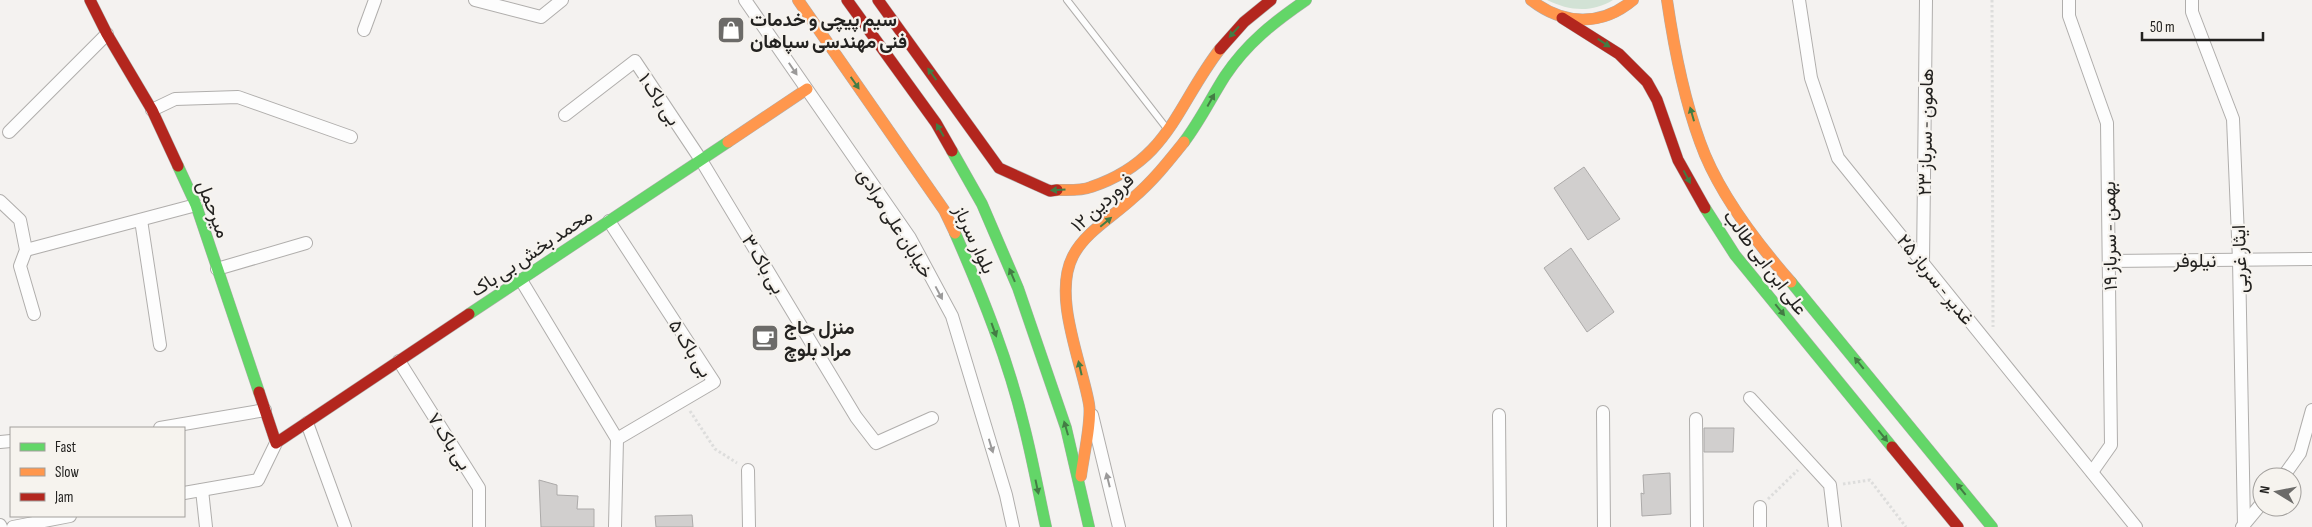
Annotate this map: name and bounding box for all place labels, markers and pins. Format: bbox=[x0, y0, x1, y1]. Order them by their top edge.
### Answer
place label: سیم پیچی و خدمات فنی مهندسی سپاهان bbox=[750, 9, 907, 55]
shop icon: سیم پیچی و خدمات فنی مهندسی سپاهان bbox=[716, 15, 746, 45]
place label: منزل حاج مراد بلوچ bbox=[784, 317, 855, 362]
cafe icon: منزل حاج مراد بلوچ bbox=[750, 323, 780, 353]

